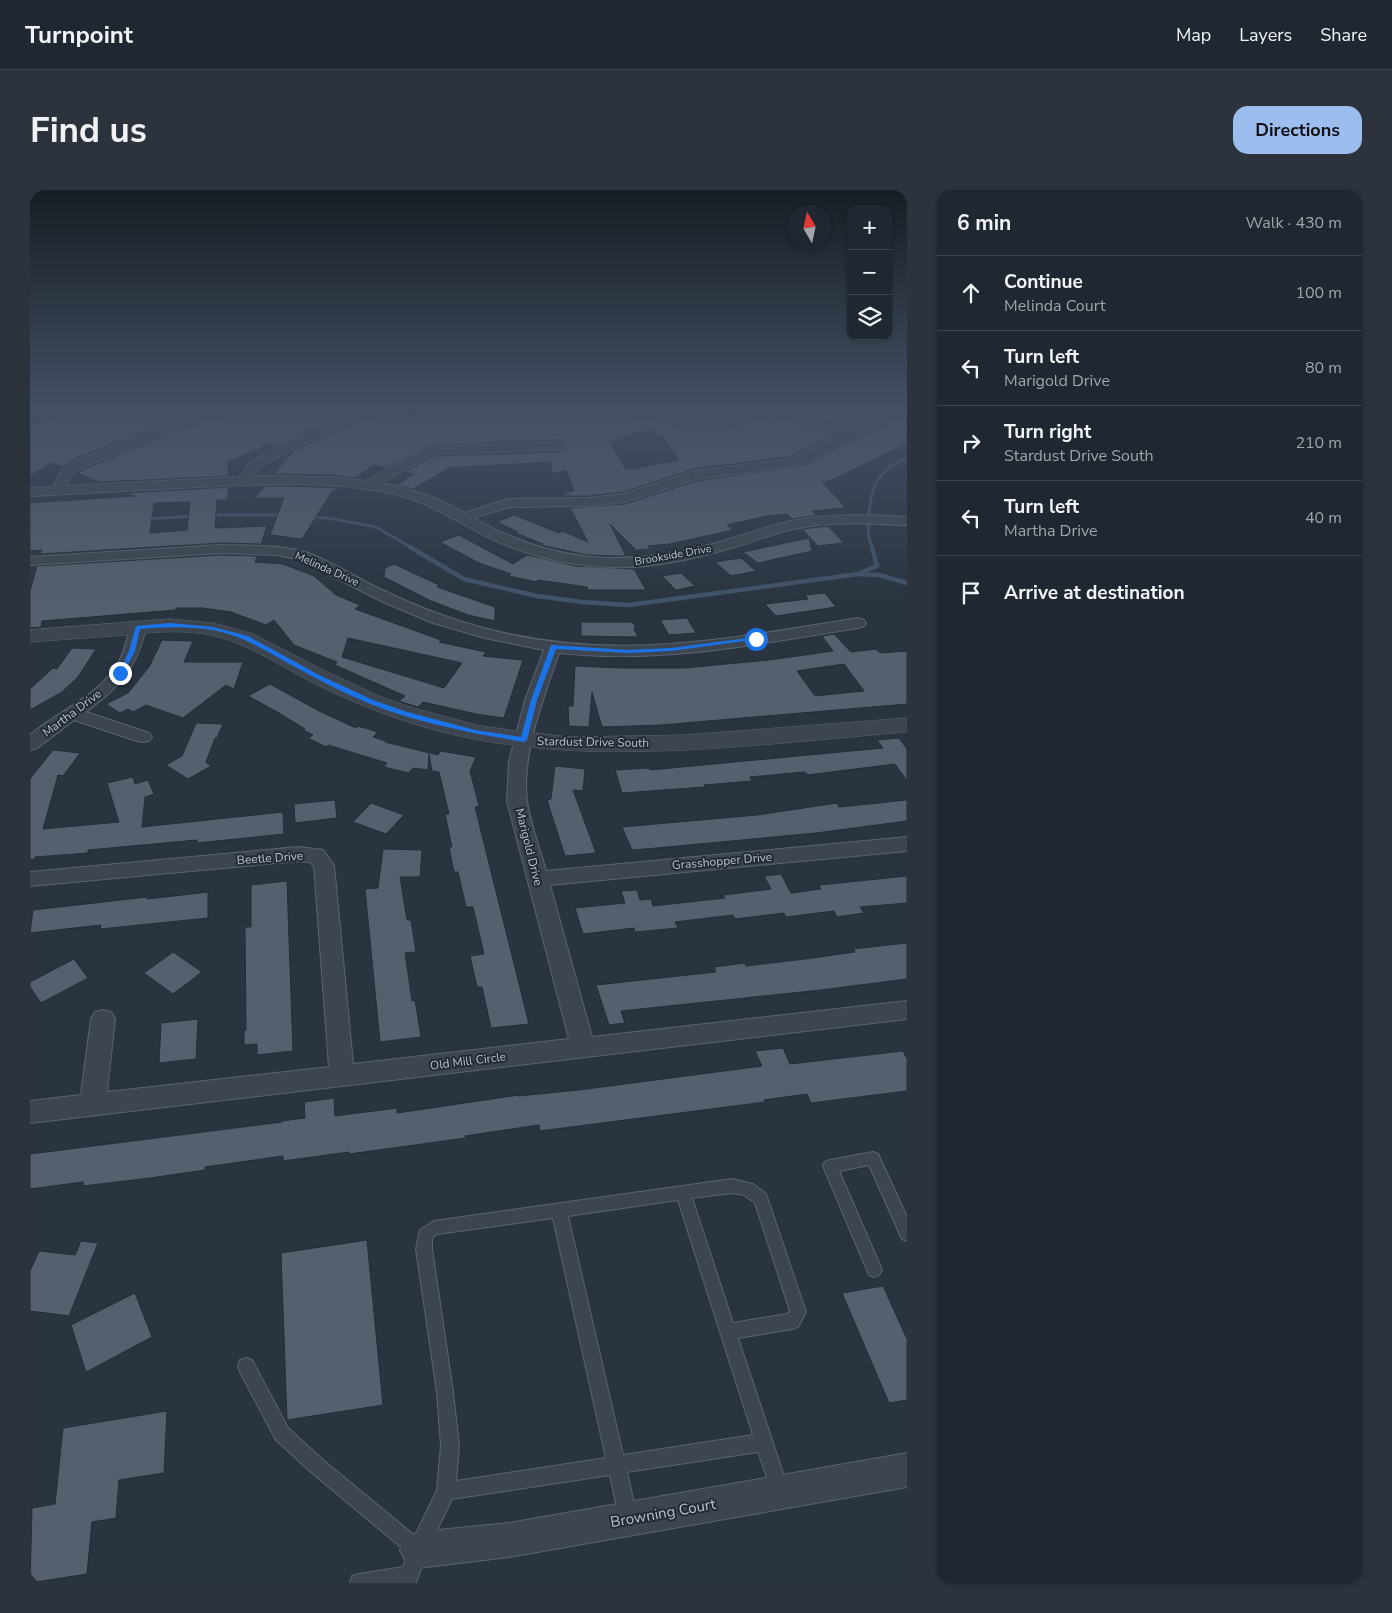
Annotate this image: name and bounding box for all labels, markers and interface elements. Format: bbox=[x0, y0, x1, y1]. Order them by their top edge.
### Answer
text: Turnpoint bbox=[25, 19, 133, 51]
text: Map bbox=[1176, 23, 1211, 47]
text: Layers bbox=[1239, 23, 1292, 47]
text: Share bbox=[1320, 23, 1367, 47]
button: Directions bbox=[1233, 106, 1362, 154]
text: Find us bbox=[30, 107, 147, 154]
north arrow bbox=[787, 205, 832, 250]
map controls bbox=[847, 205, 892, 340]
button: + bbox=[847, 205, 892, 250]
text: 6 min bbox=[957, 209, 1011, 237]
text: Walk · 430 m bbox=[1246, 212, 1342, 234]
button: − bbox=[847, 250, 892, 295]
text: Continue bbox=[1004, 269, 1083, 295]
icon: ahead bbox=[957, 279, 985, 307]
text: 100 m bbox=[1295, 282, 1342, 304]
button: layers bbox=[847, 295, 892, 340]
text: Melinda Court bbox=[1004, 295, 1105, 317]
text: Turn left bbox=[1004, 344, 1079, 370]
icon: left bbox=[957, 354, 985, 382]
text: 80 m bbox=[1305, 357, 1342, 379]
text: Marigold Drive bbox=[1004, 370, 1110, 392]
text: Turn right bbox=[1004, 419, 1091, 445]
icon: right bbox=[957, 429, 985, 457]
text: 210 m bbox=[1295, 432, 1342, 454]
text: Stardust Drive South bbox=[1004, 445, 1154, 467]
text: Turn left bbox=[1004, 494, 1079, 520]
icon: left bbox=[957, 504, 985, 532]
text: 40 m bbox=[1305, 507, 1342, 529]
text: Martha Drive bbox=[1004, 520, 1098, 542]
street label: Brookside Drive bbox=[633, 541, 713, 569]
street label: Melinda Drive bbox=[293, 548, 361, 590]
icon: arrive bbox=[957, 579, 985, 607]
text: Arrive at destination bbox=[1004, 580, 1185, 606]
route start bbox=[745, 628, 768, 651]
route end bbox=[109, 662, 132, 685]
street label: Martha Drive bbox=[39, 686, 105, 740]
street label: Stardust Drive South bbox=[537, 733, 649, 751]
street label: Marigold Drive bbox=[512, 807, 546, 887]
street label: Beetle Drive bbox=[236, 848, 304, 868]
street label: Grasshopper Drive bbox=[671, 849, 773, 873]
street label: Old Mill Circle bbox=[429, 1048, 507, 1074]
street label: Browning Court bbox=[609, 1494, 718, 1532]

